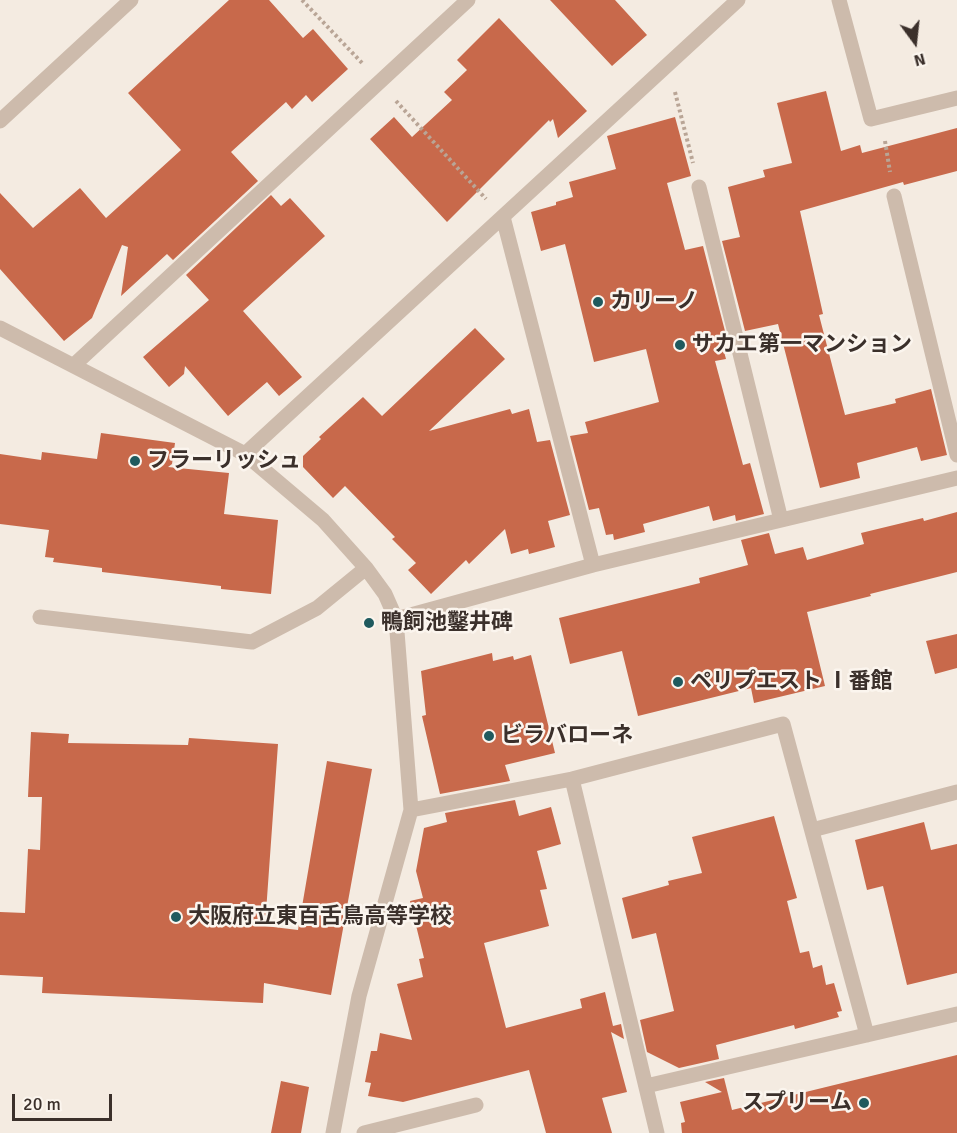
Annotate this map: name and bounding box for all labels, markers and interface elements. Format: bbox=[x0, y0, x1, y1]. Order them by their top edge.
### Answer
north arrow bbox=[885, 12, 945, 72]
text: N bbox=[912, 48, 928, 70]
place label: カリーノ bbox=[610, 289, 698, 315]
marker: カリーノ bbox=[591, 295, 605, 309]
place label: サカエ第一マンション bbox=[692, 332, 912, 358]
marker: サカエ第一マンション bbox=[673, 338, 687, 352]
place label: フラーリッシュ bbox=[147, 448, 301, 474]
marker: フラーリッシュ bbox=[128, 454, 142, 468]
place label: 鴨飼池鑿井碑 bbox=[381, 610, 513, 636]
marker: 鴨飼池鑿井碑 bbox=[362, 616, 376, 630]
place label: ペリプエスト Ⅰ番館 bbox=[690, 669, 893, 695]
marker: ペリプエスト Ⅰ番館 bbox=[671, 675, 685, 689]
place label: ビラバローネ bbox=[501, 723, 633, 749]
marker: ビラバローネ bbox=[482, 729, 496, 743]
place label: 大阪府立東百舌鳥高等学校 bbox=[188, 904, 452, 930]
marker: 大阪府立東百舌鳥高等学校 bbox=[169, 910, 183, 924]
scale bar bbox=[15, 1082, 116, 1120]
place label: スプリーム bbox=[742, 1090, 852, 1116]
text: 20 m bbox=[23, 1093, 61, 1115]
marker: スプリーム bbox=[857, 1096, 871, 1110]

